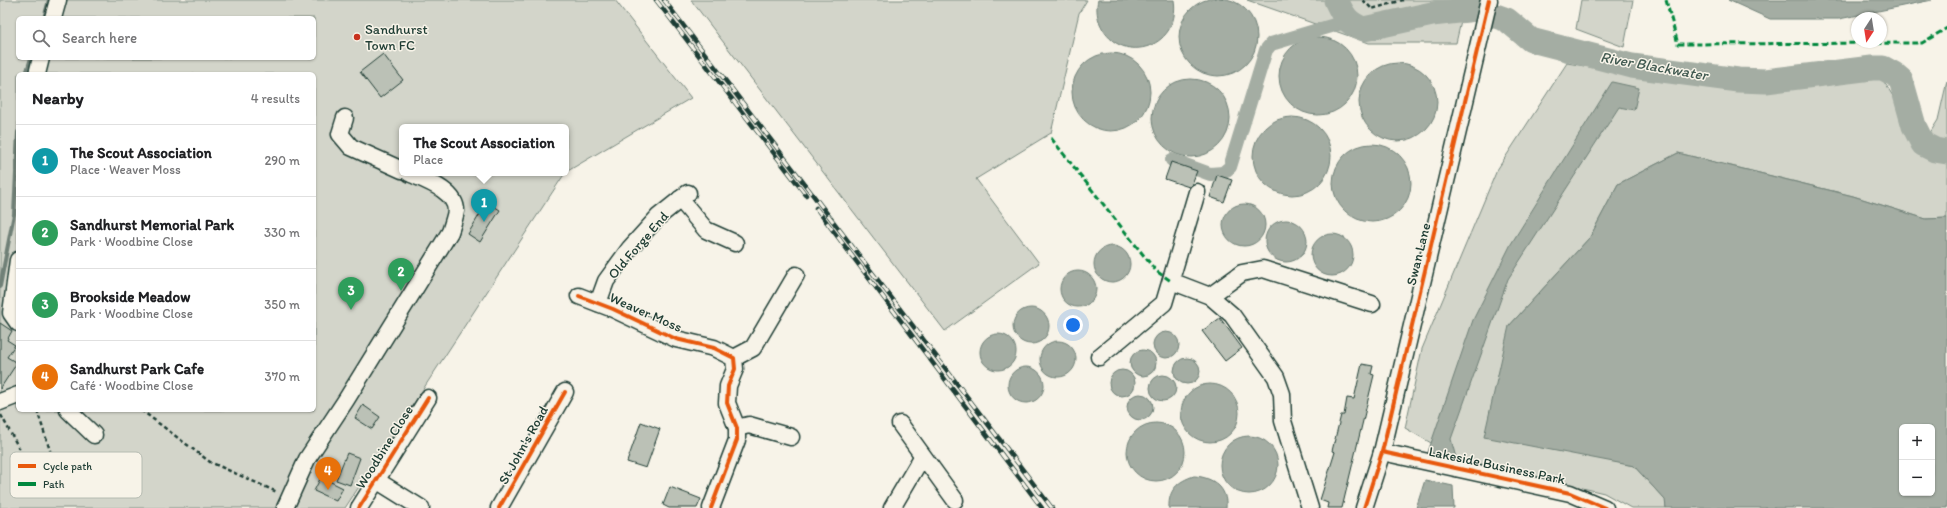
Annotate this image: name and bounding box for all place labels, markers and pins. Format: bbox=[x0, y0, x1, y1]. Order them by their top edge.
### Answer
place label: Sandhurst Town FC bbox=[365, 21, 428, 54]
marker: Sandhurst Town FC bbox=[352, 32, 362, 42]
pin: 1 bbox=[471, 189, 497, 222]
pin: 2 bbox=[388, 258, 414, 291]
pin: 3 bbox=[338, 277, 364, 310]
pin: 4 bbox=[315, 457, 341, 490]

